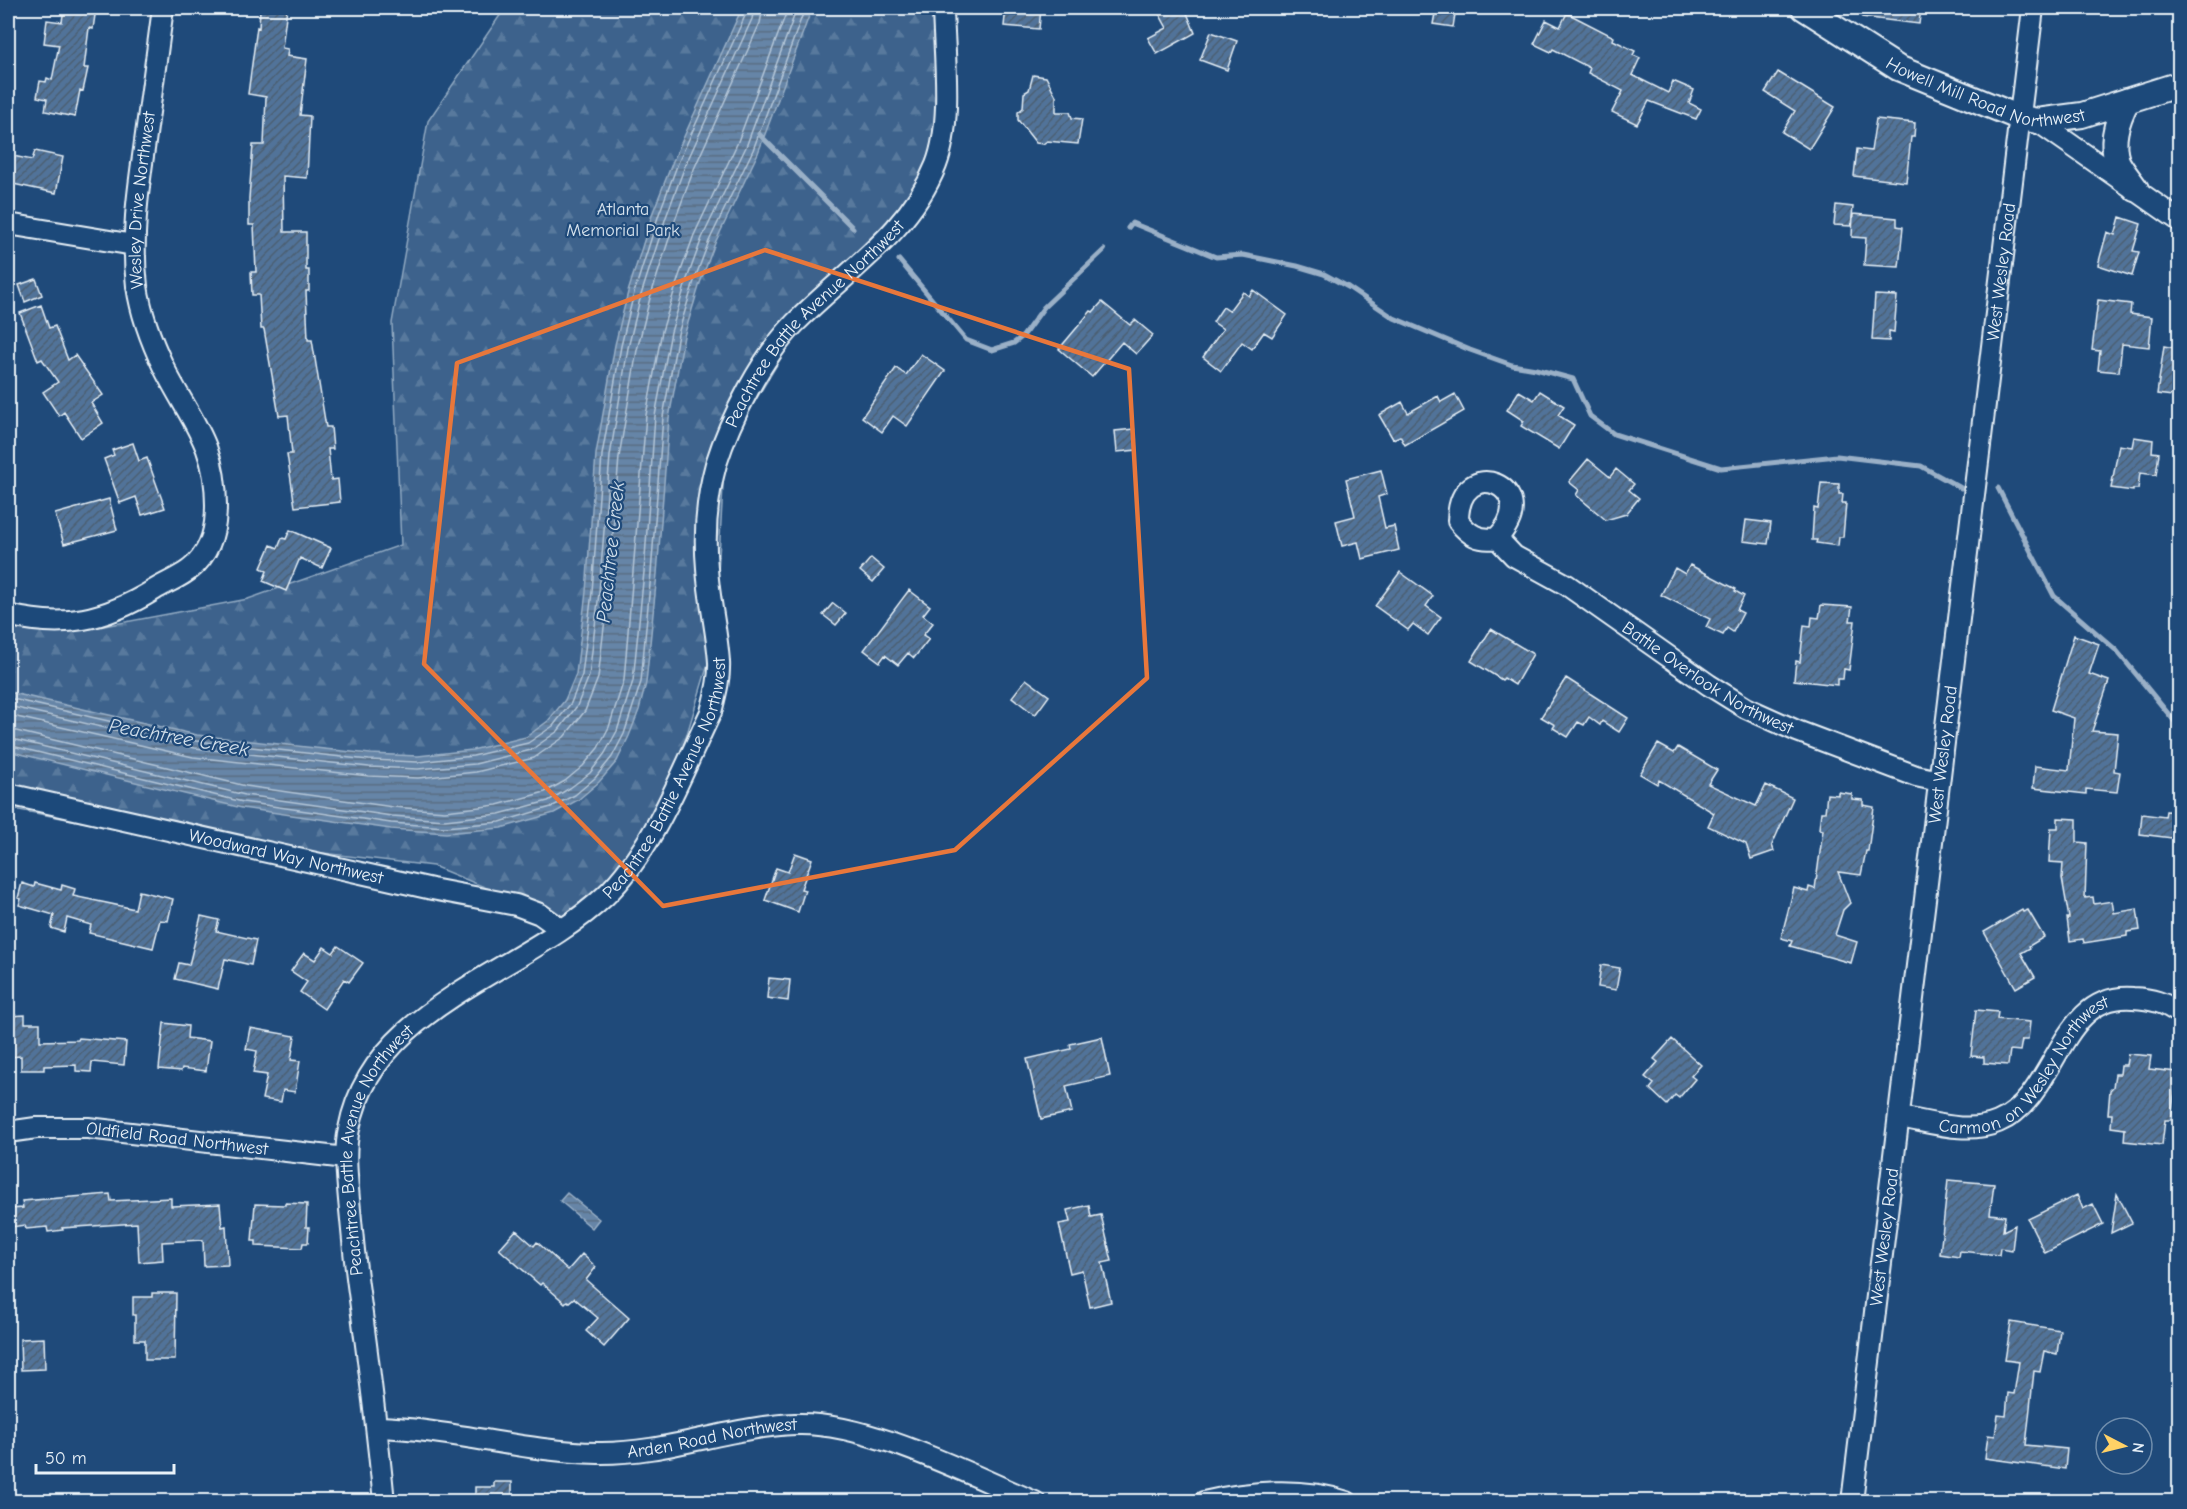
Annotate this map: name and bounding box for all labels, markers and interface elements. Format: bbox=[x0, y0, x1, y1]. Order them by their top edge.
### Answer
street label: Howell Mill Road Northwest bbox=[1882, 53, 2089, 132]
street label: Wesley Drive Northwest bbox=[125, 109, 160, 290]
park label: Atlanta Memorial Park bbox=[566, 199, 680, 241]
street label: West Wesley Road bbox=[1983, 202, 2020, 342]
street label: Peachtree Battle Avenue Northwest bbox=[721, 215, 910, 431]
water label: Peachtree Creek bbox=[592, 480, 629, 624]
street label: Battle Overlook Northwest bbox=[1618, 617, 1797, 739]
street label: Peachtree Battle Avenue Northwest bbox=[598, 656, 730, 903]
street label: West Wesley Road bbox=[1924, 684, 1962, 825]
water label: Peachtree Creek bbox=[107, 714, 251, 761]
street label: Woodward Way Northwest bbox=[187, 825, 386, 889]
street label: Carmon on Wesley Northwest bbox=[1937, 991, 2112, 1139]
street label: Peachtree Battle Avenue Northwest bbox=[336, 1020, 419, 1277]
street label: Oldfield Road Northwest bbox=[85, 1118, 270, 1160]
street label: West Wesley Road bbox=[1866, 1167, 1903, 1307]
street label: Arden Road Northwest bbox=[626, 1414, 798, 1463]
north arrow bbox=[2094, 1416, 2154, 1476]
scale bar bbox=[36, 1437, 174, 1475]
text: N bbox=[2128, 1441, 2147, 1454]
text: 50 m bbox=[45, 1448, 87, 1469]

